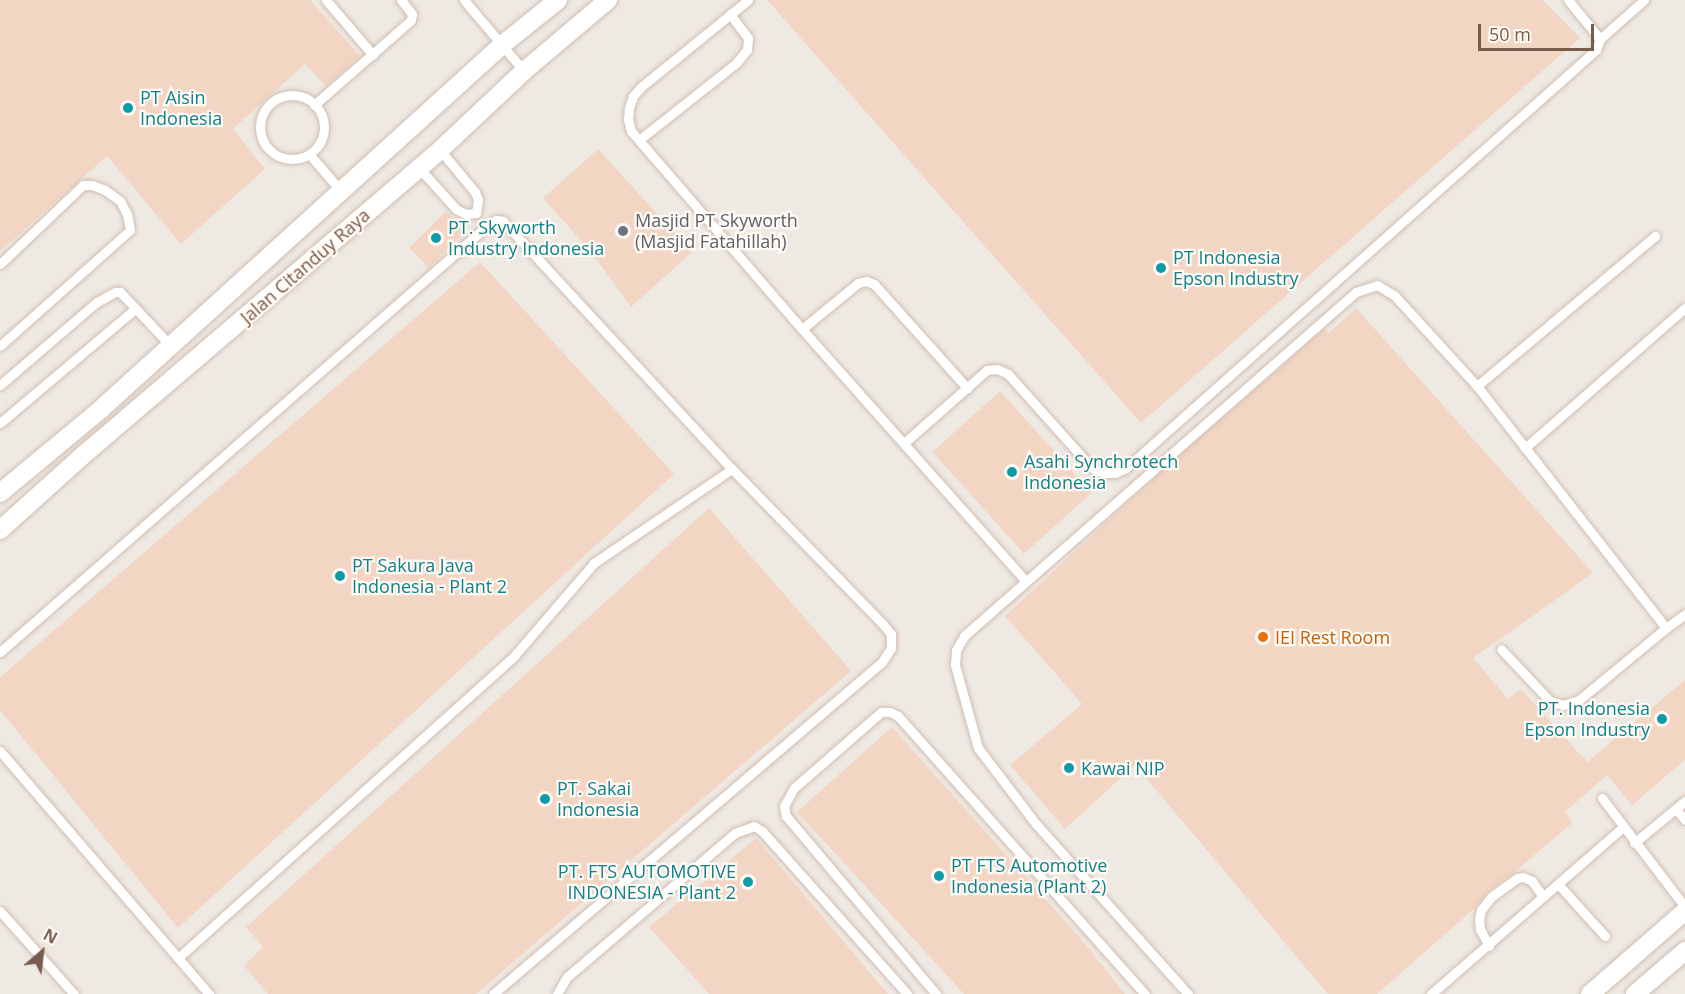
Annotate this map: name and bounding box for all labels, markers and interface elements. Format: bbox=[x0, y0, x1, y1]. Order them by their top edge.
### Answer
scale bar bbox=[1481, 12, 1596, 50]
text: 50 m bbox=[1489, 22, 1531, 46]
place label: PT Aisin Indonesia bbox=[140, 87, 222, 130]
marker: PT Aisin Indonesia bbox=[121, 101, 135, 115]
street label: Jalan Citanduy Raya bbox=[236, 204, 374, 328]
place label: Masjid PT Skyworth (Masjid Fatahillah) bbox=[635, 210, 798, 252]
place label: PT. Skyworth Industry Indonesia bbox=[448, 217, 604, 260]
marker: Masjid PT Skyworth (Masjid Fatahillah) bbox=[616, 224, 630, 238]
marker: PT. Skyworth Industry Indonesia bbox=[429, 231, 443, 245]
place label: PT Indonesia Epson Industry bbox=[1173, 247, 1299, 290]
marker: PT Indonesia Epson Industry bbox=[1154, 261, 1168, 275]
place label: Asahi Synchrotech Indonesia bbox=[1024, 451, 1178, 494]
marker: Asahi Synchrotech Indonesia bbox=[1005, 465, 1019, 479]
place label: PT Sakura Java Indonesia - Plant 2 bbox=[352, 555, 507, 598]
marker: PT Sakura Java Indonesia - Plant 2 bbox=[333, 569, 347, 583]
place label: IEI Rest Room bbox=[1275, 626, 1390, 648]
marker: IEI Rest Room bbox=[1256, 630, 1270, 644]
place label: PT. Indonesia Epson Industry bbox=[1524, 698, 1650, 740]
marker: PT. Indonesia Epson Industry bbox=[1655, 712, 1669, 726]
place label: Kawai NIP bbox=[1081, 757, 1165, 779]
marker: Kawai NIP bbox=[1062, 761, 1076, 775]
place label: PT. Sakai Indonesia bbox=[557, 778, 639, 820]
marker: PT. Sakai Indonesia bbox=[538, 792, 552, 806]
place label: PT FTS Automotive Indonesia (Plant 2) bbox=[951, 855, 1107, 898]
place label: PT. FTS AUTOMOTIVE INDONESIA - Plant 2 bbox=[558, 861, 736, 904]
marker: PT FTS Automotive Indonesia (Plant 2) bbox=[932, 869, 946, 883]
marker: PT. FTS AUTOMOTIVE INDONESIA - Plant 2 bbox=[741, 875, 755, 889]
north arrow bbox=[12, 922, 72, 982]
text: N bbox=[40, 923, 61, 949]

